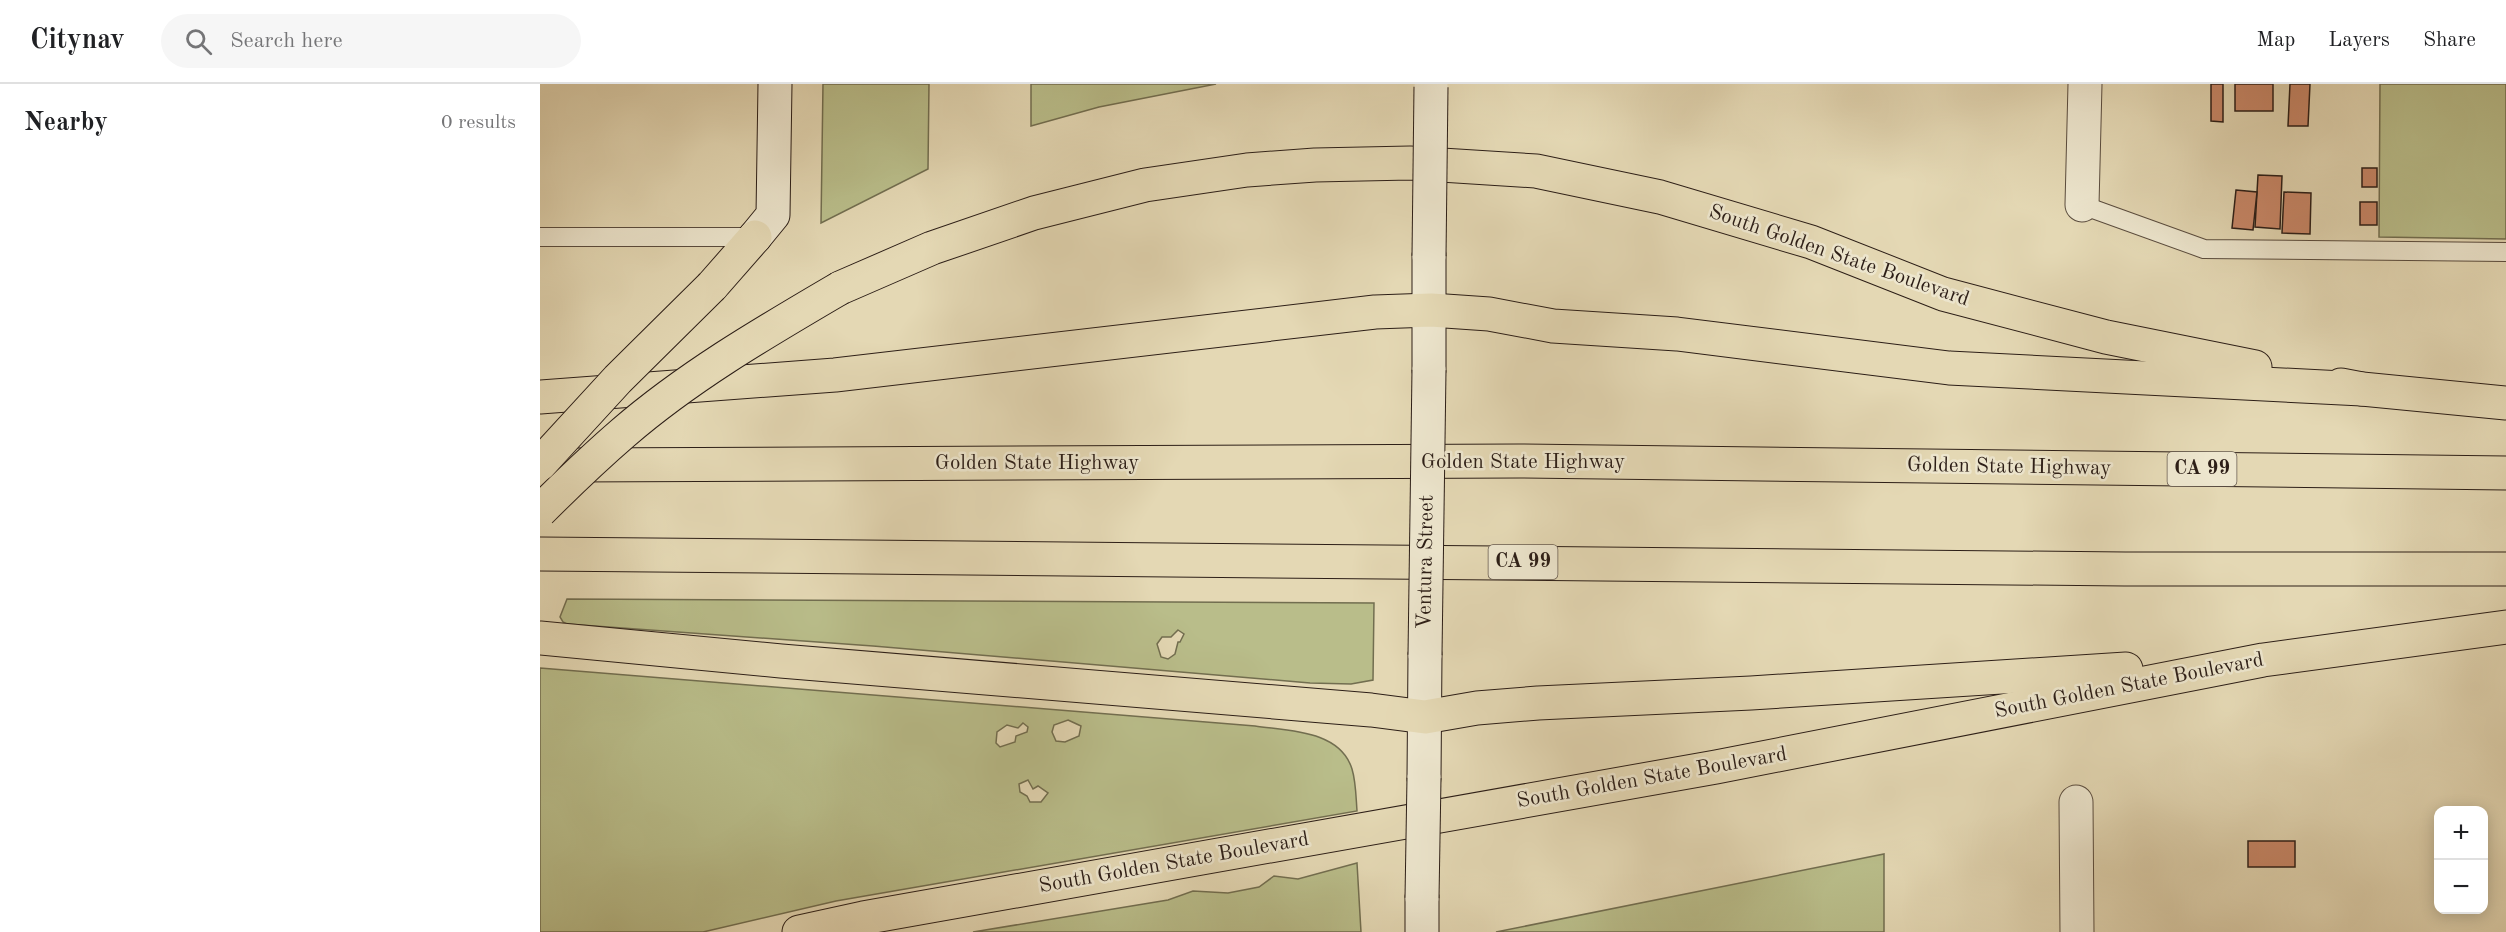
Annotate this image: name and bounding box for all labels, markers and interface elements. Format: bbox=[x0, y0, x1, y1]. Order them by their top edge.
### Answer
search box bbox=[161, 14, 581, 68]
icon: search bbox=[182, 25, 215, 58]
text: Citynav bbox=[30, 27, 125, 55]
text: Search here bbox=[230, 30, 343, 52]
text: Map bbox=[2256, 30, 2295, 51]
text: Layers bbox=[2328, 30, 2390, 51]
text: Share bbox=[2423, 30, 2476, 51]
text: Nearby bbox=[24, 110, 108, 136]
text: 0 results bbox=[441, 113, 516, 133]
street label: South Golden State Boulevard bbox=[1706, 201, 1972, 311]
street label: Golden State Highway bbox=[1421, 452, 1625, 473]
road number: CA 99 bbox=[2168, 452, 2236, 486]
street label: Golden State Highway bbox=[935, 453, 1139, 474]
street label: Golden State Highway bbox=[1907, 455, 2111, 479]
street label: Ventura Street bbox=[1414, 495, 1438, 629]
road number: CA 99 bbox=[1488, 545, 1558, 579]
street label: South Golden State Boulevard bbox=[1993, 650, 2265, 722]
street label: South Golden State Boulevard bbox=[1515, 744, 1789, 812]
map controls bbox=[2434, 806, 2488, 914]
button: + bbox=[2434, 806, 2488, 860]
street label: South Golden State Boulevard bbox=[1037, 829, 1311, 897]
button: − bbox=[2434, 860, 2488, 914]

